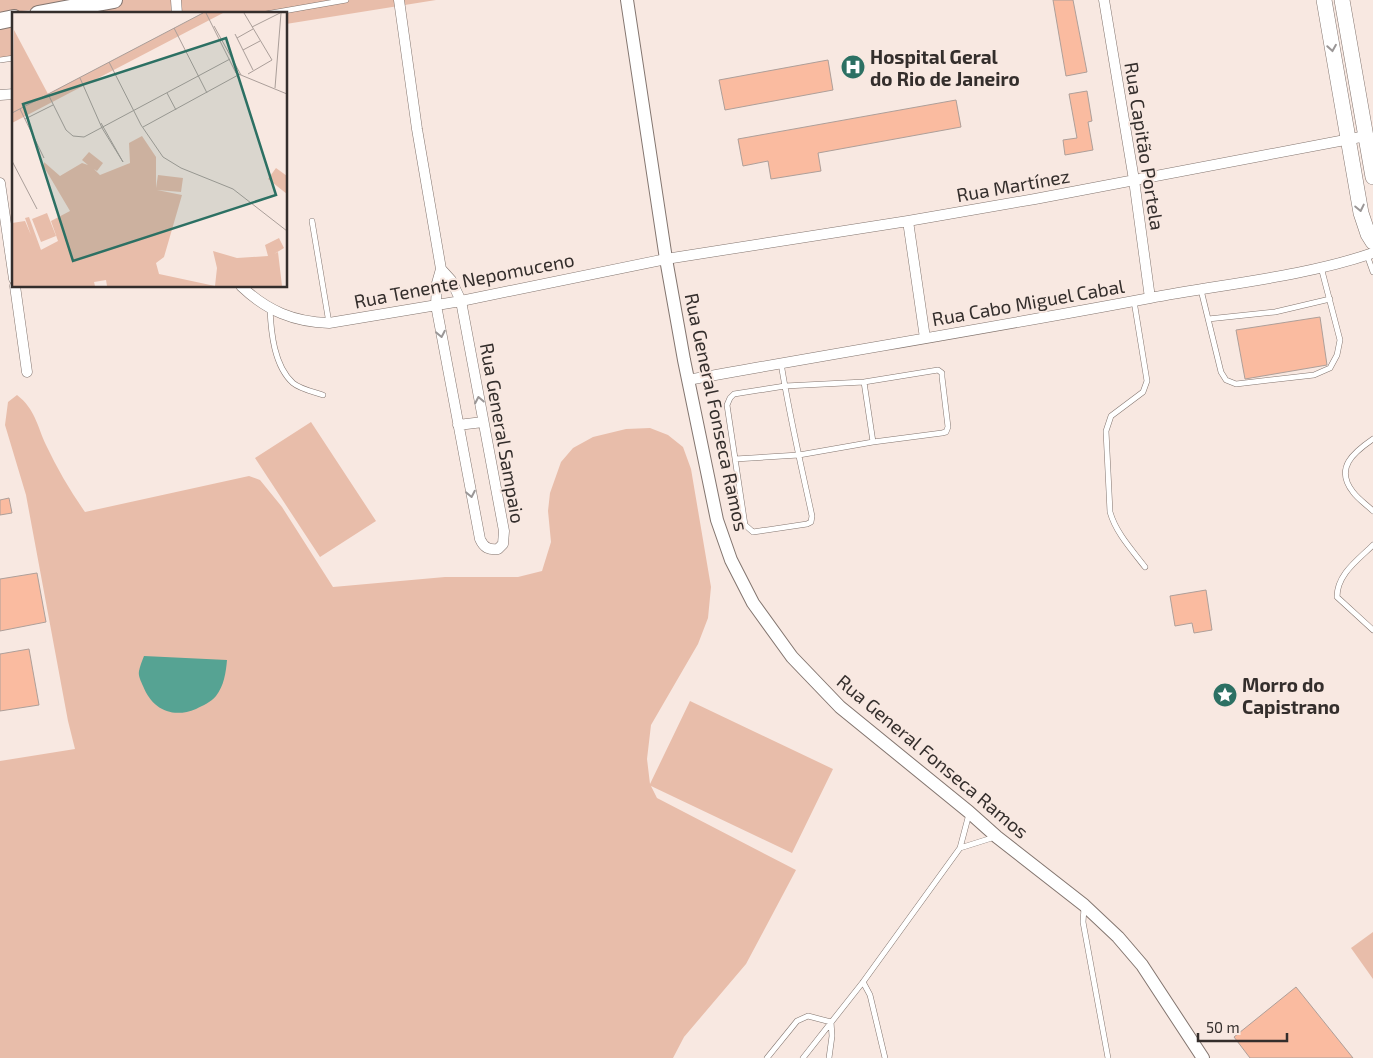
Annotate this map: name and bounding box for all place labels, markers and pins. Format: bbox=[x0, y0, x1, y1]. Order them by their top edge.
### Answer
place label: Hospital Geral do Rio de Janeiro bbox=[870, 45, 1020, 90]
hospital icon: Hospital Geral do Rio de Janeiro bbox=[840, 54, 866, 80]
place label: Morro do Capistrano bbox=[1242, 673, 1340, 718]
place icon: Morro do Capistrano bbox=[1212, 682, 1238, 708]

